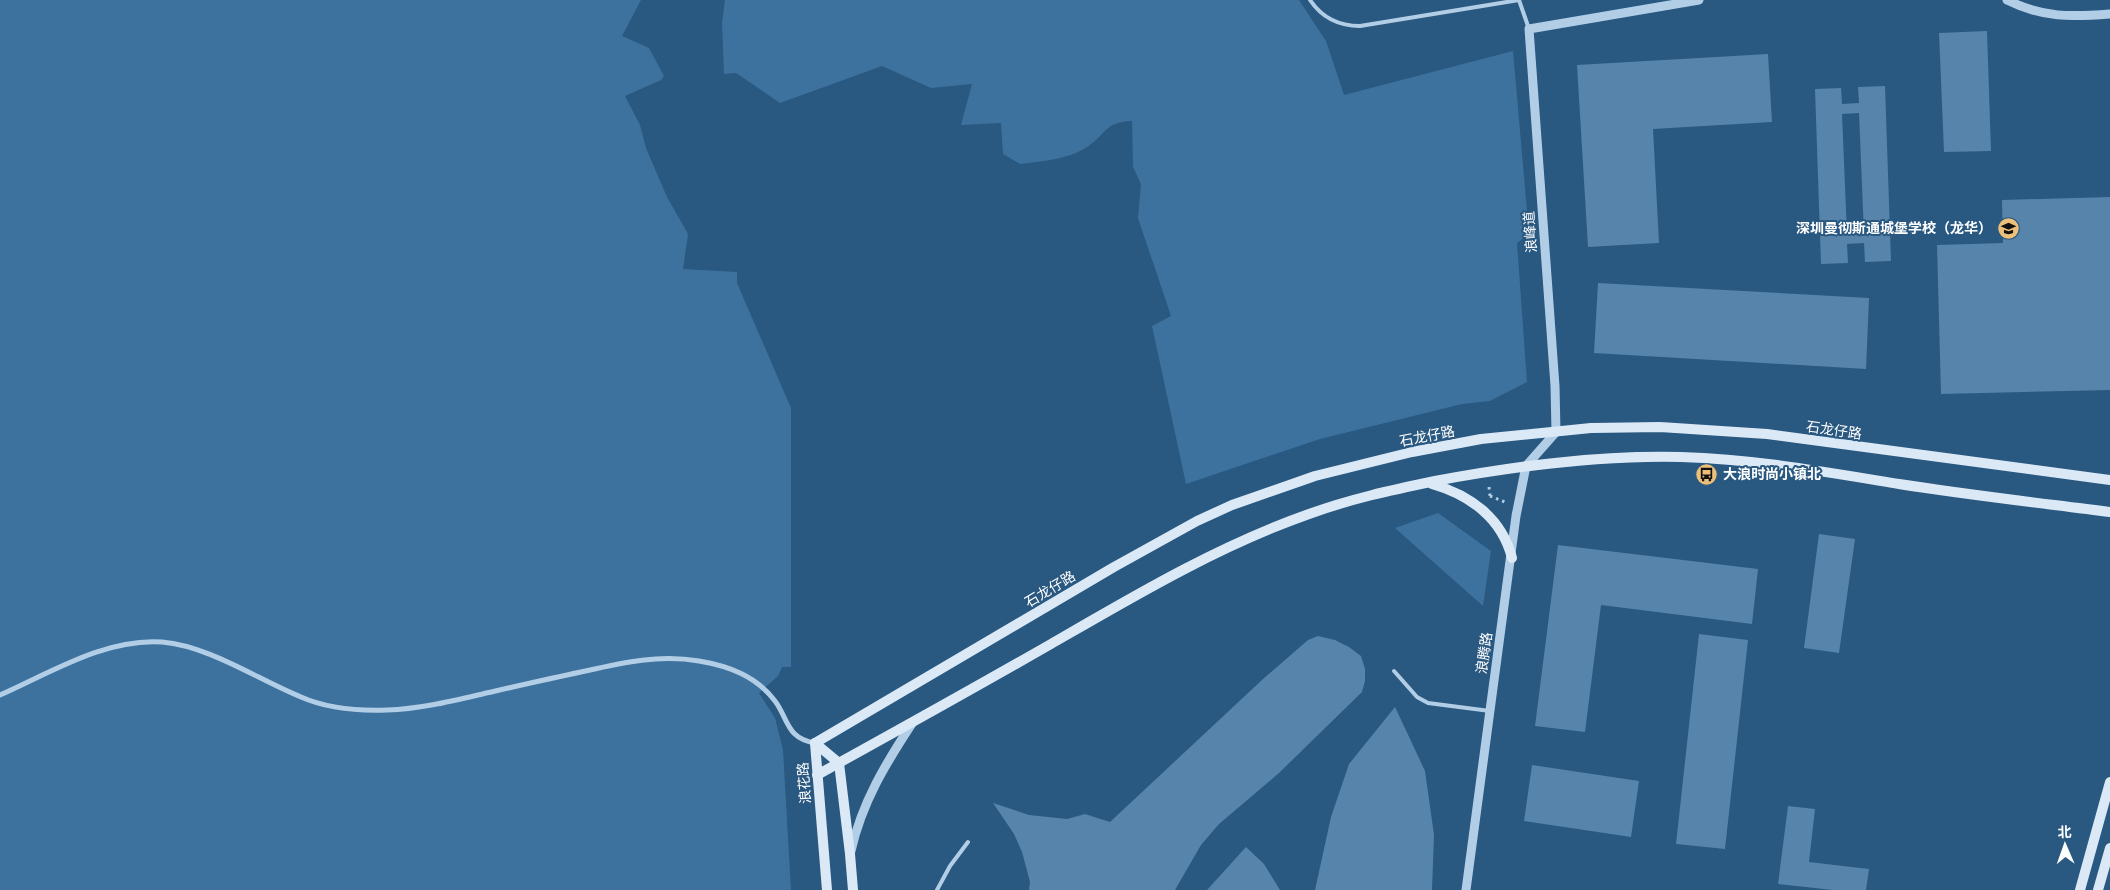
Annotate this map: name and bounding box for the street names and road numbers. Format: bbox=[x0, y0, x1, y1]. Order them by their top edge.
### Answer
street label: 浪峰道 bbox=[1521, 210, 1539, 254]
street label: 石龙仔路 bbox=[1805, 418, 1863, 442]
street label: 石龙仔路 bbox=[1398, 423, 1456, 449]
street label: 石龙仔路 bbox=[1022, 568, 1078, 610]
street label: 浪腾路 bbox=[1473, 631, 1495, 675]
street label: 浪花路 bbox=[795, 761, 813, 805]

